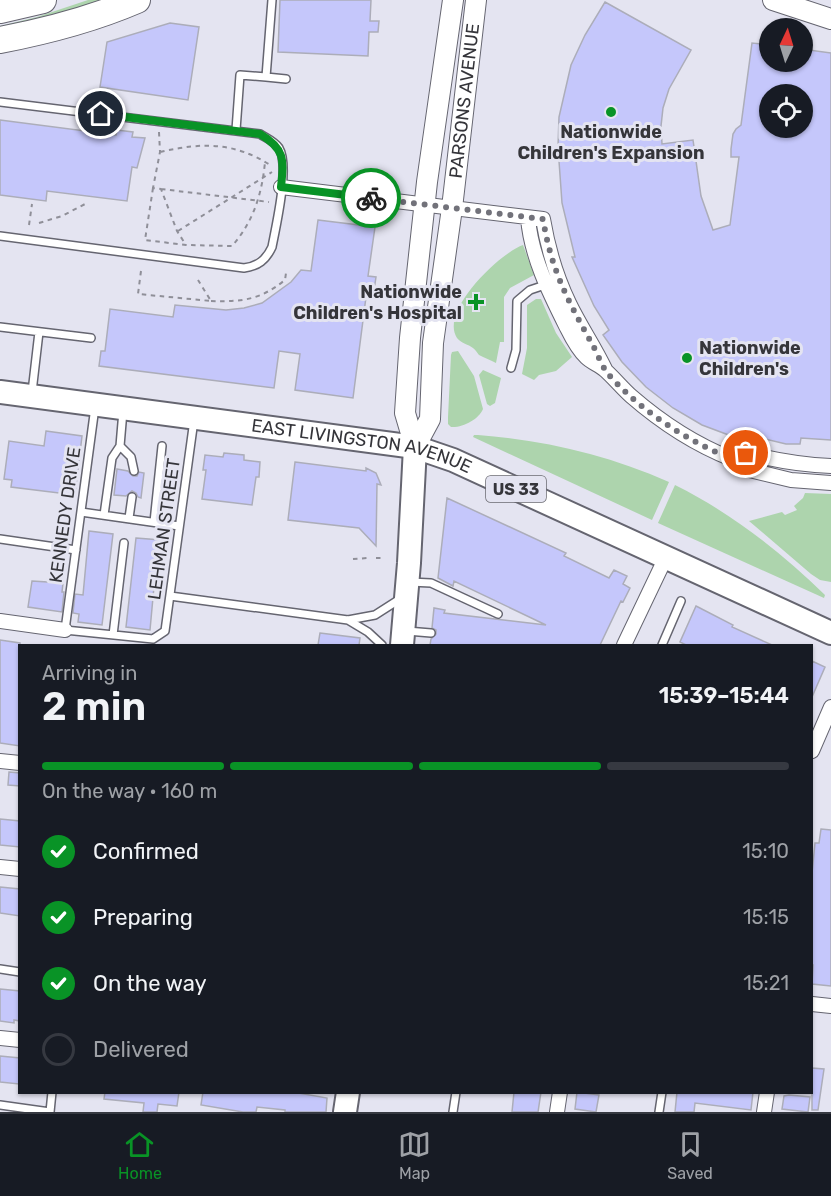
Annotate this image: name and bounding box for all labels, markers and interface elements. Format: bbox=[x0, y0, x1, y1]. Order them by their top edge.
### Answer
north arrow bbox=[759, 18, 813, 72]
map controls bbox=[759, 18, 813, 138]
street label: PARSONS AVENUE bbox=[445, 22, 484, 179]
button: locate bbox=[759, 84, 813, 138]
pin bbox=[75, 88, 126, 139]
icon: home bbox=[84, 97, 117, 130]
marker: Nationwide Children's Expansion bbox=[604, 105, 618, 119]
place label: Nationwide Children's Expansion bbox=[517, 121, 705, 164]
courier bbox=[341, 168, 401, 228]
icon: bike bbox=[355, 182, 388, 215]
place label: Nationwide Children's Hospital bbox=[293, 281, 462, 324]
marker: Nationwide Children's Hospital bbox=[467, 293, 485, 311]
place label: Nationwide Children's bbox=[699, 337, 801, 380]
marker: Nationwide Children's bbox=[680, 351, 694, 365]
street label: EAST LIVINGSTON AVENUE bbox=[250, 414, 475, 478]
pin bbox=[720, 427, 771, 478]
icon: bag bbox=[729, 436, 762, 469]
street label: KENNEDY DRIVE bbox=[45, 446, 85, 584]
street label: LEHMAN STREET bbox=[143, 457, 185, 601]
road number: US 33 bbox=[486, 476, 546, 502]
text: Arriving in bbox=[42, 661, 137, 685]
text: 15:39–15:44 bbox=[659, 682, 789, 709]
text: 2 min bbox=[42, 684, 146, 730]
text: On the way · 160 m bbox=[42, 779, 217, 803]
icon: check bbox=[42, 835, 75, 868]
text: Confirmed bbox=[93, 838, 199, 865]
text: 15:10 bbox=[742, 839, 789, 863]
icon: check bbox=[42, 901, 75, 934]
text: Preparing bbox=[93, 904, 193, 931]
text: 15:15 bbox=[743, 905, 789, 929]
icon: check bbox=[42, 967, 75, 1000]
text: On the way bbox=[93, 970, 207, 997]
text: 15:21 bbox=[743, 971, 789, 995]
text: Delivered bbox=[93, 1036, 189, 1063]
tab: Home bbox=[118, 1128, 162, 1183]
tab: Map bbox=[398, 1128, 431, 1183]
tab: Saved bbox=[667, 1128, 713, 1183]

